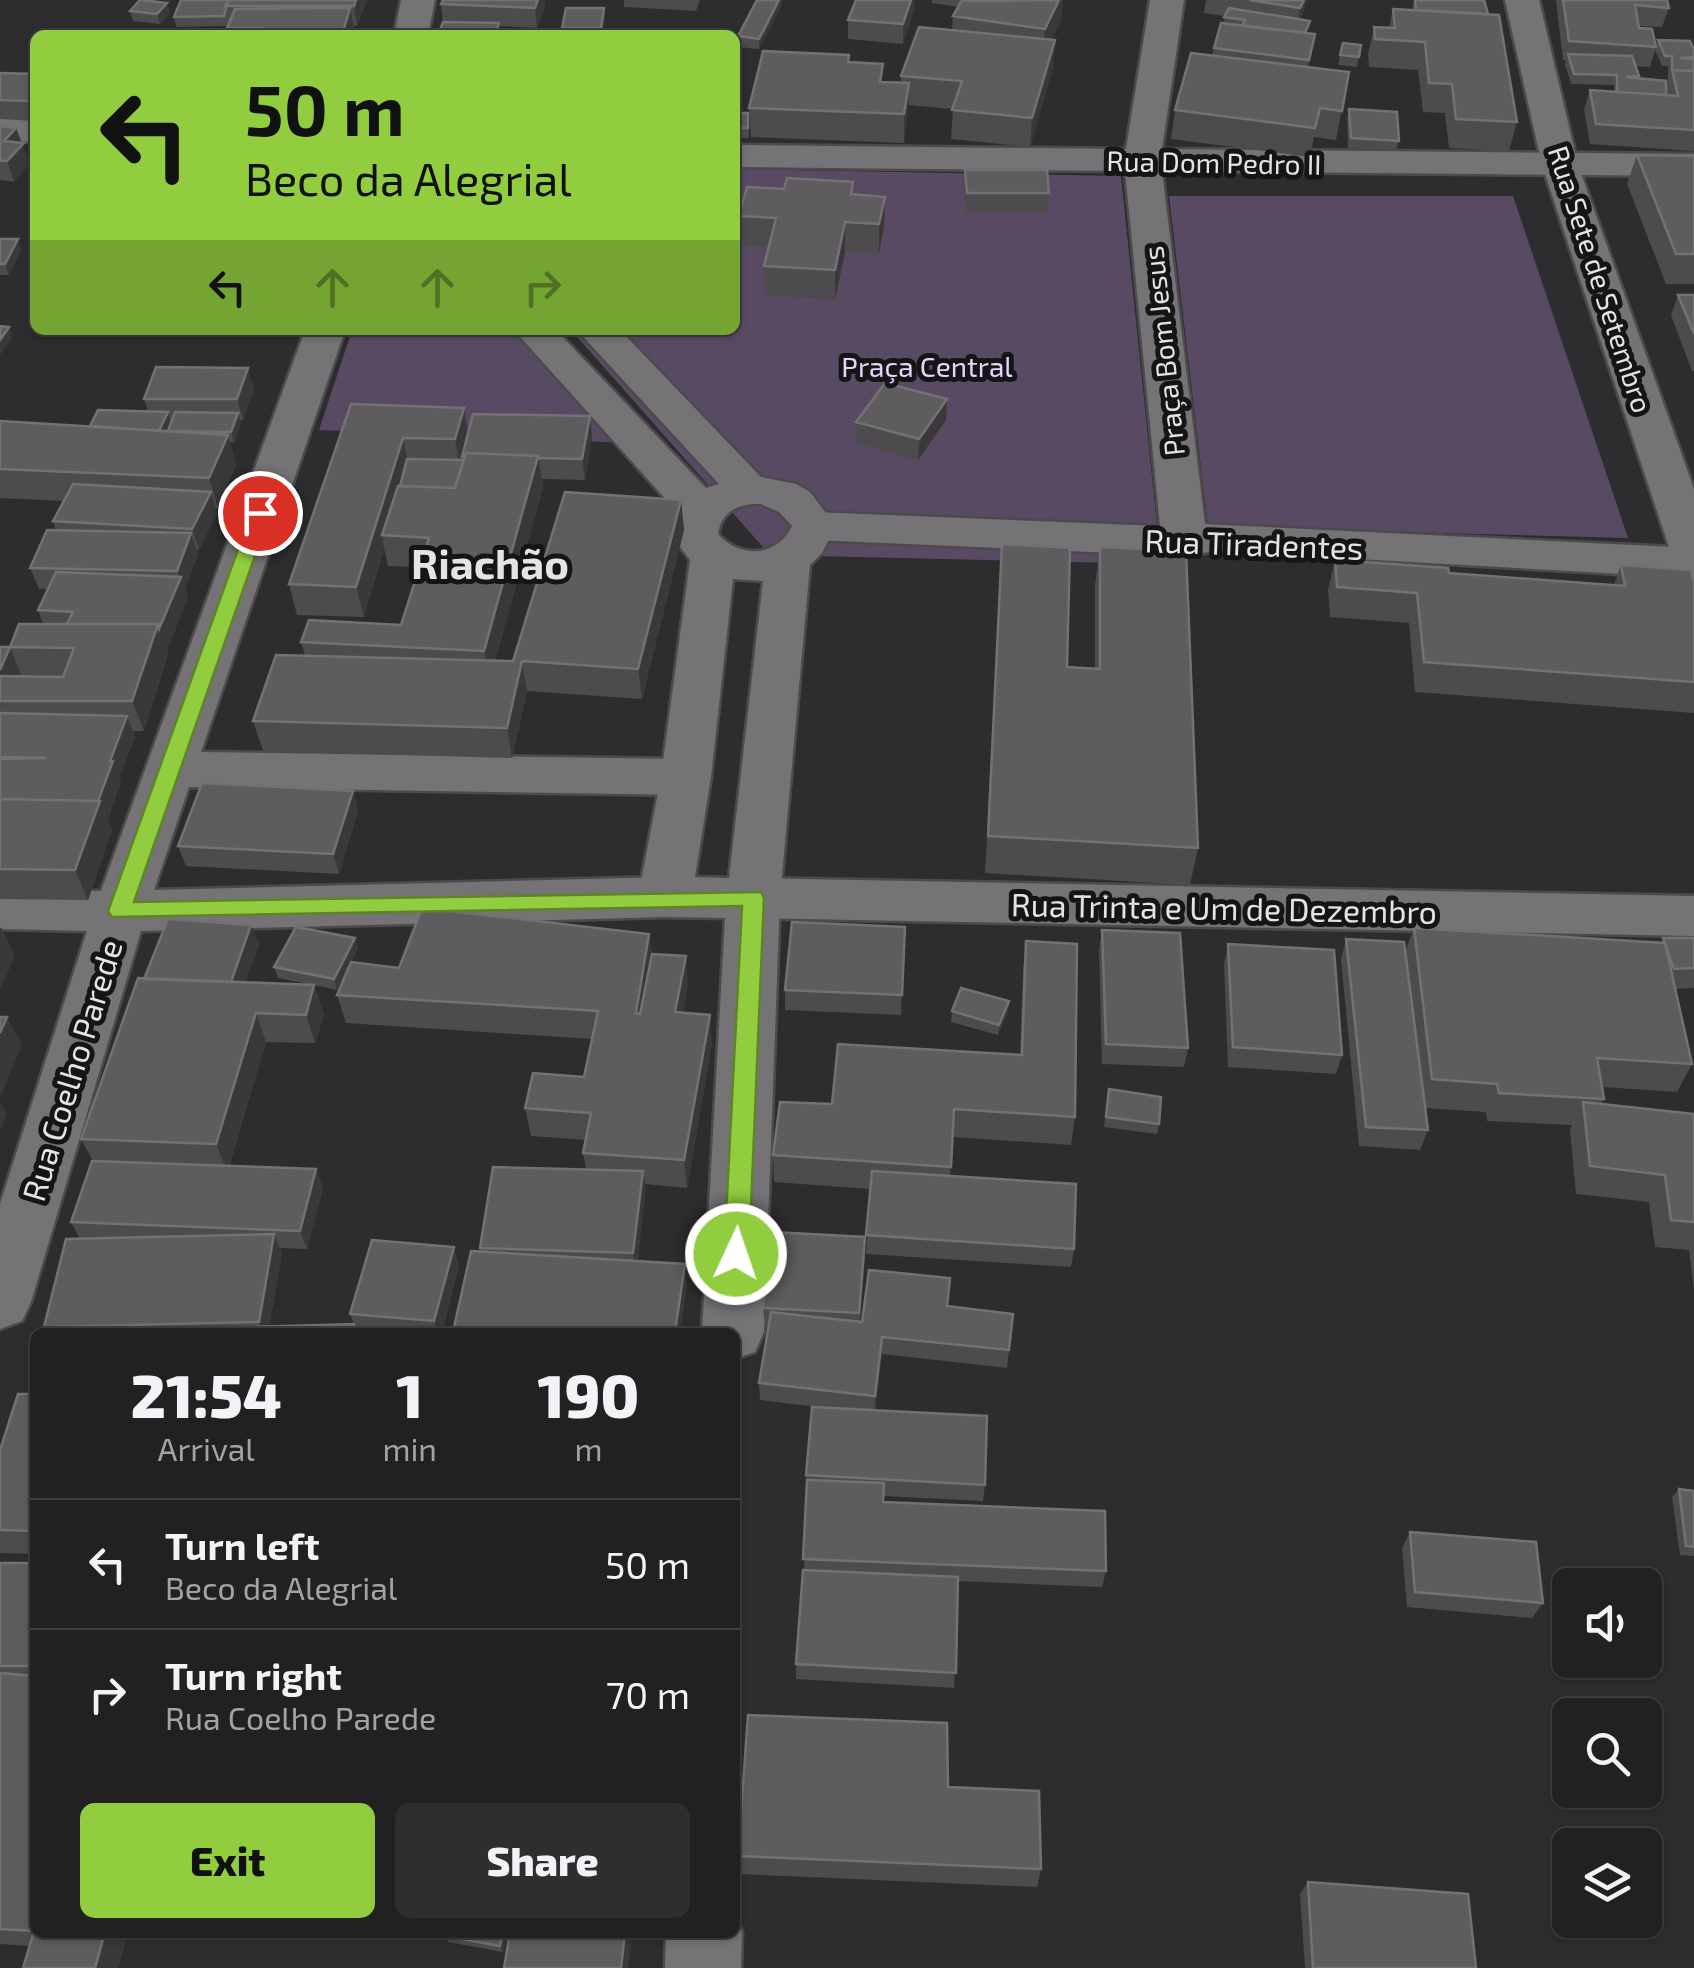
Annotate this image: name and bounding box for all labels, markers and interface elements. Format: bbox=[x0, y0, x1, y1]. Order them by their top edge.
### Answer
text: 50 m bbox=[245, 66, 405, 150]
icon: left bbox=[80, 70, 210, 200]
street label: Rua Sete de Setembro bbox=[1542, 141, 1660, 417]
street label: Rua Dom Pedro II bbox=[1106, 143, 1322, 181]
text: Beco da Alegrial bbox=[245, 151, 572, 205]
street label: Praça Bom Jesus bbox=[1135, 244, 1192, 458]
icon: left bbox=[200, 260, 255, 315]
icon: ahead bbox=[305, 260, 360, 315]
icon: ahead bbox=[410, 260, 465, 315]
icon: right bbox=[515, 260, 570, 315]
park label: Praça Central bbox=[841, 349, 1013, 384]
pin bbox=[218, 471, 303, 556]
icon: arrive bbox=[233, 486, 288, 541]
street label: Rua Tiradentes bbox=[1144, 520, 1364, 566]
district label: Riachão bbox=[411, 537, 569, 587]
street label: Rua Trinta e Um de Dezembro bbox=[1011, 884, 1437, 930]
street label: Rua Coelho Parede bbox=[13, 935, 129, 1205]
position arrow bbox=[684, 1202, 788, 1306]
text: 21:54 bbox=[131, 1358, 282, 1430]
text: 1 bbox=[396, 1358, 423, 1430]
text: 190 bbox=[538, 1358, 639, 1430]
text: Arrival bbox=[158, 1429, 255, 1467]
text: min bbox=[382, 1429, 437, 1467]
text: m bbox=[574, 1429, 602, 1467]
text: Turn left bbox=[165, 1522, 320, 1568]
icon: left bbox=[80, 1537, 135, 1592]
text: 50 m bbox=[605, 1541, 690, 1587]
text: Beco da Alegrial bbox=[165, 1568, 397, 1606]
map controls bbox=[1552, 1568, 1662, 1938]
button: sound bbox=[1552, 1568, 1662, 1678]
text: Turn right bbox=[165, 1652, 342, 1698]
icon: right bbox=[80, 1667, 135, 1722]
text: 70 m bbox=[606, 1671, 690, 1717]
text: Rua Coelho Parede bbox=[165, 1698, 436, 1736]
button: search bbox=[1552, 1698, 1662, 1808]
button: Exit bbox=[80, 1803, 375, 1918]
button: Share bbox=[395, 1803, 690, 1918]
button: layers bbox=[1552, 1828, 1662, 1938]

